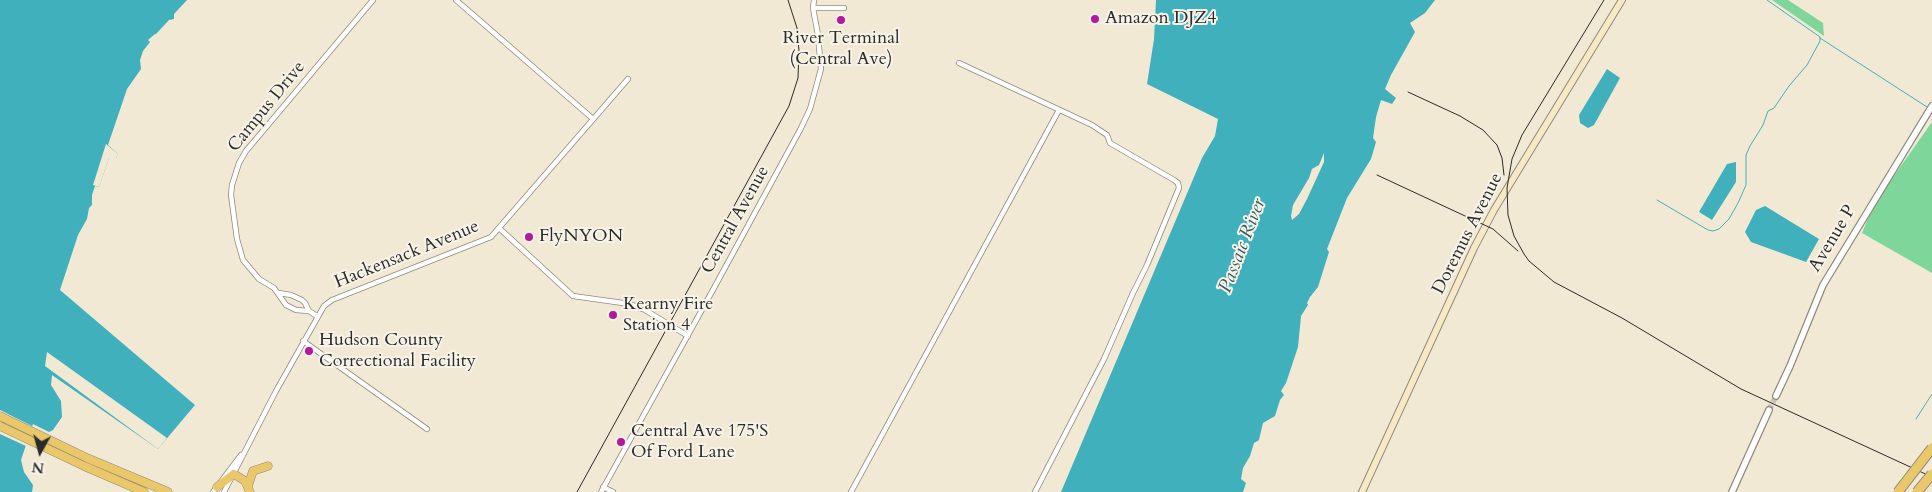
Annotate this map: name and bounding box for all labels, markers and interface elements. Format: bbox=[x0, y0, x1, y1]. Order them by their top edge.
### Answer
place label: Amazon DJZ4 bbox=[1105, 8, 1216, 30]
marker: Amazon DJZ4 bbox=[1089, 13, 1101, 25]
marker: River Terminal (Central Ave) bbox=[835, 14, 847, 26]
place label: River Terminal (Central Ave) bbox=[782, 28, 900, 70]
street label: Campus Drive bbox=[224, 57, 310, 157]
street label: Central Avenue bbox=[697, 162, 775, 278]
street label: Doremus Avenue bbox=[1428, 170, 1508, 298]
water label: Passaic River bbox=[1215, 196, 1271, 296]
street label: Avenue P bbox=[1805, 202, 1861, 276]
street label: Hackensack Avenue bbox=[332, 216, 482, 294]
place label: FlyNYON bbox=[539, 226, 623, 248]
marker: FlyNYON bbox=[523, 231, 535, 243]
place label: Kearny Fire Station 4 bbox=[623, 294, 714, 336]
marker: Kearny Fire Station 4 bbox=[607, 309, 619, 321]
place label: Hudson County Correctional Facility bbox=[319, 330, 476, 372]
marker: Hudson County Correctional Facility bbox=[303, 345, 315, 357]
place label: Central Ave 175'S Of Ford Lane bbox=[631, 421, 768, 464]
north arrow bbox=[15, 427, 65, 477]
marker: Central Ave 175'S Of Ford Lane bbox=[615, 436, 627, 448]
text: N bbox=[31, 457, 45, 478]

